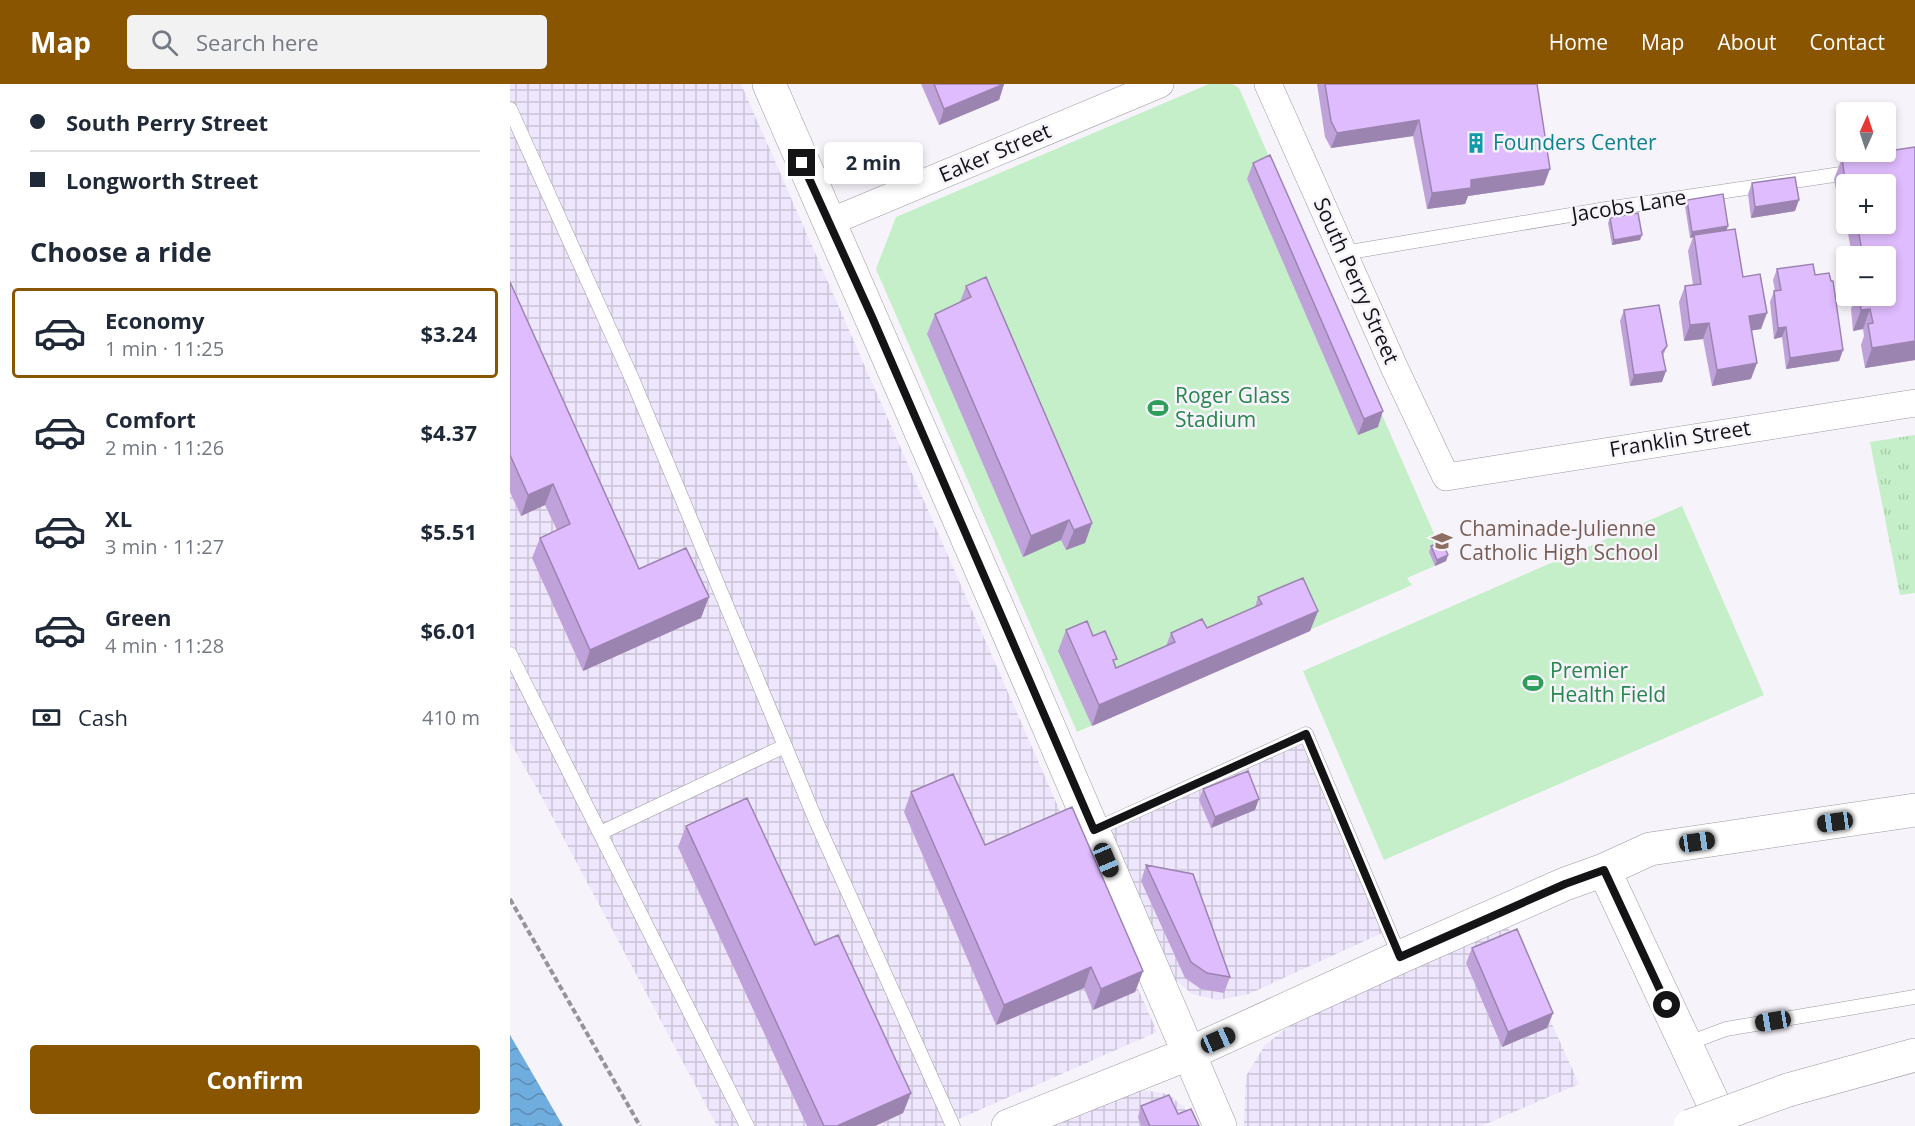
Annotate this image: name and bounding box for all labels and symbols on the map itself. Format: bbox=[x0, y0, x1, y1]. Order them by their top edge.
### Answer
north arrow bbox=[1836, 102, 1896, 162]
street label: Eaker Street bbox=[934, 116, 1055, 188]
place label: Founders Center bbox=[1493, 128, 1657, 156]
building icon: Founders Center bbox=[1464, 131, 1488, 155]
callout: 2 min bbox=[823, 142, 922, 184]
route end bbox=[788, 149, 815, 176]
street label: Jacobs Lane bbox=[1568, 182, 1688, 228]
street label: South Perry Street bbox=[1308, 193, 1406, 368]
place label: Roger Glass Stadium bbox=[1175, 381, 1290, 433]
sports icon: Roger Glass Stadium bbox=[1146, 396, 1170, 420]
street label: Franklin Street bbox=[1607, 413, 1752, 463]
place label: Chaminade-Julienne Catholic High School bbox=[1459, 514, 1659, 566]
school or university icon: Chaminade-Julienne Catholic High School bbox=[1430, 529, 1454, 553]
place label: Premier Health Field bbox=[1550, 656, 1666, 708]
sports icon: Premier Health Field bbox=[1521, 671, 1545, 695]
car bbox=[1816, 811, 1854, 833]
car bbox=[1678, 831, 1716, 853]
car bbox=[1091, 840, 1121, 880]
route start bbox=[1653, 991, 1680, 1018]
car bbox=[1754, 1009, 1792, 1033]
car bbox=[1198, 1024, 1238, 1056]

